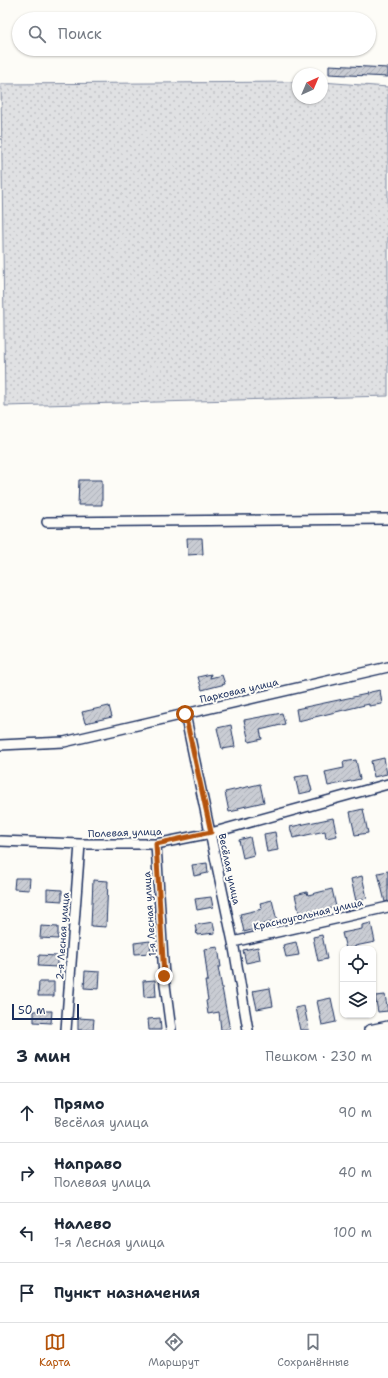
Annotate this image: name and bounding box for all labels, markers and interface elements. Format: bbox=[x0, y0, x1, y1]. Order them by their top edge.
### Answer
search box bbox=[12, 12, 376, 56]
icon: search bbox=[26, 23, 48, 45]
text: Поиск bbox=[58, 24, 102, 44]
north arrow bbox=[292, 68, 328, 104]
street label: Парковая улица bbox=[199, 675, 280, 706]
route start bbox=[176, 705, 194, 723]
street label: Полевая улица bbox=[88, 825, 163, 840]
street label: Весёлая улица bbox=[216, 832, 244, 907]
street label: 1-я Лесная улица bbox=[140, 870, 159, 957]
street label: 2-я Лесная улица bbox=[53, 891, 72, 980]
street label: Красноугольная улица bbox=[252, 895, 365, 933]
map controls bbox=[340, 946, 376, 1018]
button: locate bbox=[340, 946, 376, 982]
route end bbox=[155, 967, 173, 985]
button: layers bbox=[340, 982, 376, 1018]
scale bar bbox=[12, 1002, 79, 1021]
text: 50 m bbox=[18, 1003, 46, 1018]
text: 3 мин bbox=[16, 1045, 71, 1067]
text: Пешком · 230 m bbox=[266, 1048, 372, 1065]
text: Прямо bbox=[54, 1094, 104, 1114]
icon: ahead bbox=[16, 1102, 38, 1124]
text: 90 m bbox=[338, 1104, 372, 1121]
text: Весёлая улица bbox=[54, 1114, 148, 1131]
text: Направо bbox=[54, 1154, 122, 1174]
icon: right bbox=[16, 1162, 38, 1184]
text: 40 m bbox=[338, 1164, 372, 1181]
text: Полевая улица bbox=[54, 1174, 151, 1191]
text: Налево bbox=[54, 1214, 112, 1234]
icon: left bbox=[16, 1222, 38, 1244]
text: 100 m bbox=[333, 1224, 372, 1241]
text: 1-я Лесная улица bbox=[54, 1234, 165, 1251]
icon: arrive bbox=[16, 1282, 38, 1304]
text: Пункт назначения bbox=[54, 1283, 200, 1303]
tab: Карта bbox=[39, 1331, 70, 1370]
tab: Маршрут bbox=[148, 1331, 199, 1370]
tab: Сохранённые bbox=[277, 1331, 349, 1370]

